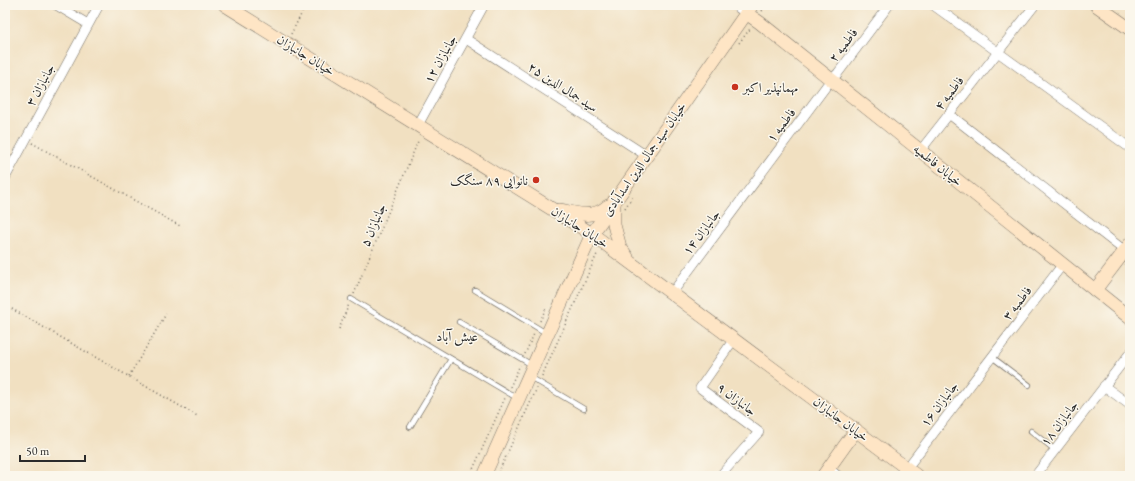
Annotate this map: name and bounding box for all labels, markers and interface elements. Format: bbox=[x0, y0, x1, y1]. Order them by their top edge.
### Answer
street label: فاطمیه ۲ bbox=[825, 24, 861, 65]
street label: خیابان جانبازان bbox=[274, 31, 338, 79]
street label: جانبازان ۱۲ bbox=[420, 32, 460, 86]
street label: سید جمال الدین ۲۵ bbox=[525, 58, 601, 116]
street label: جانبازان ۳ bbox=[22, 61, 58, 109]
street label: فاطمیه ۴ bbox=[930, 72, 968, 113]
place label: مهمانپذیر اکبر bbox=[741, 79, 798, 96]
marker: مهمانپذیر اکبر bbox=[730, 82, 740, 92]
street label: خیابان سید جمال الدین اسدآبادی bbox=[598, 99, 690, 219]
street label: فاطمیه ۱ bbox=[763, 104, 799, 145]
street label: خیابان فاطمیه bbox=[910, 140, 966, 190]
place label: نانوایی ۸۹ سنگک bbox=[450, 172, 528, 189]
marker: نانوایی ۸۹ سنگک bbox=[531, 175, 541, 185]
street label: جانبازان ۵ bbox=[356, 201, 390, 249]
street label: خیابان جانبازان bbox=[548, 202, 612, 252]
street label: جانبازان ۱۴ bbox=[678, 206, 724, 258]
street label: فاطمیه ۳ bbox=[998, 282, 1036, 323]
district label: عیش آباد bbox=[436, 327, 478, 346]
street label: جانبازان ۱۶ bbox=[916, 378, 962, 430]
street label: جانبازان ۹ bbox=[714, 379, 760, 419]
street label: خیابان جانبازان bbox=[810, 393, 872, 445]
street label: جانبازان ۱۸ bbox=[1036, 397, 1082, 449]
scale bar bbox=[20, 437, 85, 463]
text: 50 m bbox=[26, 443, 50, 459]

